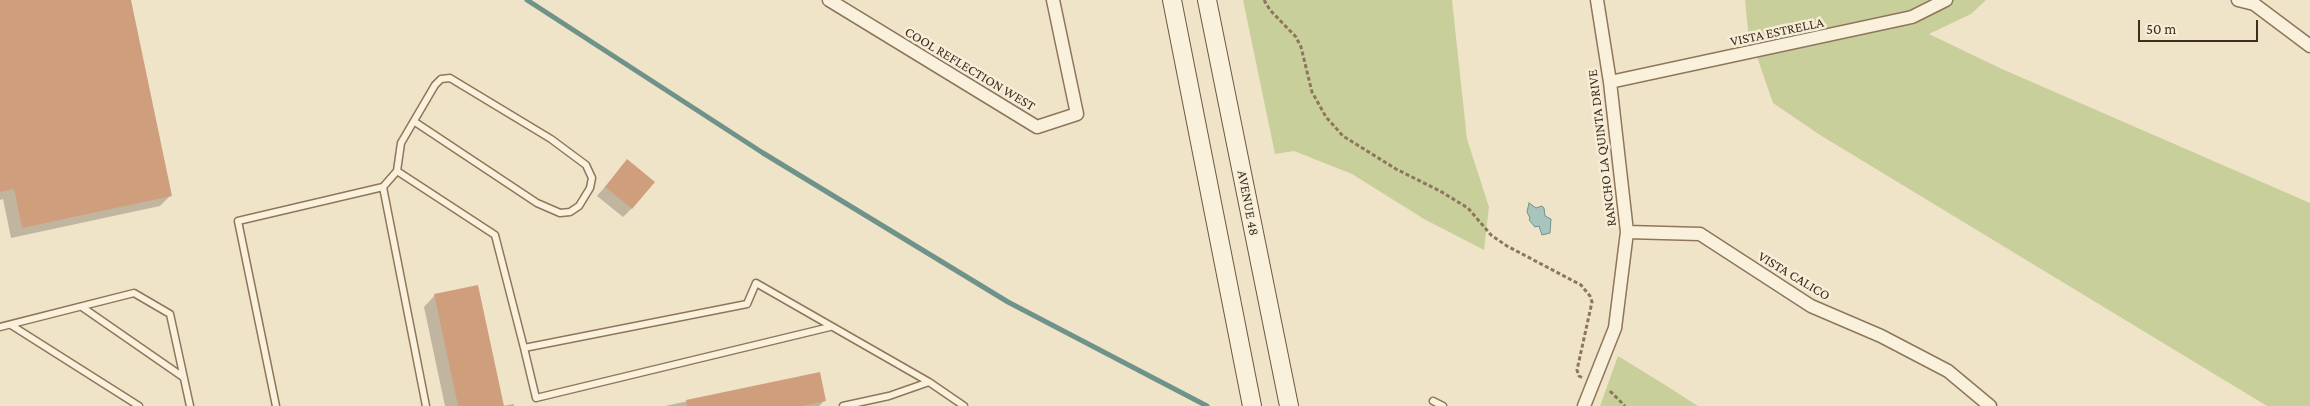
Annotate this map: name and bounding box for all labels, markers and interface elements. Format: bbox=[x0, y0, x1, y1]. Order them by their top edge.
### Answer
scale bar bbox=[2140, 10, 2260, 42]
street label: VISTA ESTRELLA bbox=[1729, 14, 1825, 50]
text: 50 m bbox=[2146, 21, 2176, 37]
street label: COOL REFLECTION WEST bbox=[902, 23, 1038, 115]
street label: RANCHO LA QUINTA DRIVE bbox=[1584, 69, 1620, 227]
street label: AVENUE 48 bbox=[1233, 169, 1263, 237]
street label: VISTA CALICO bbox=[1755, 248, 1833, 304]

